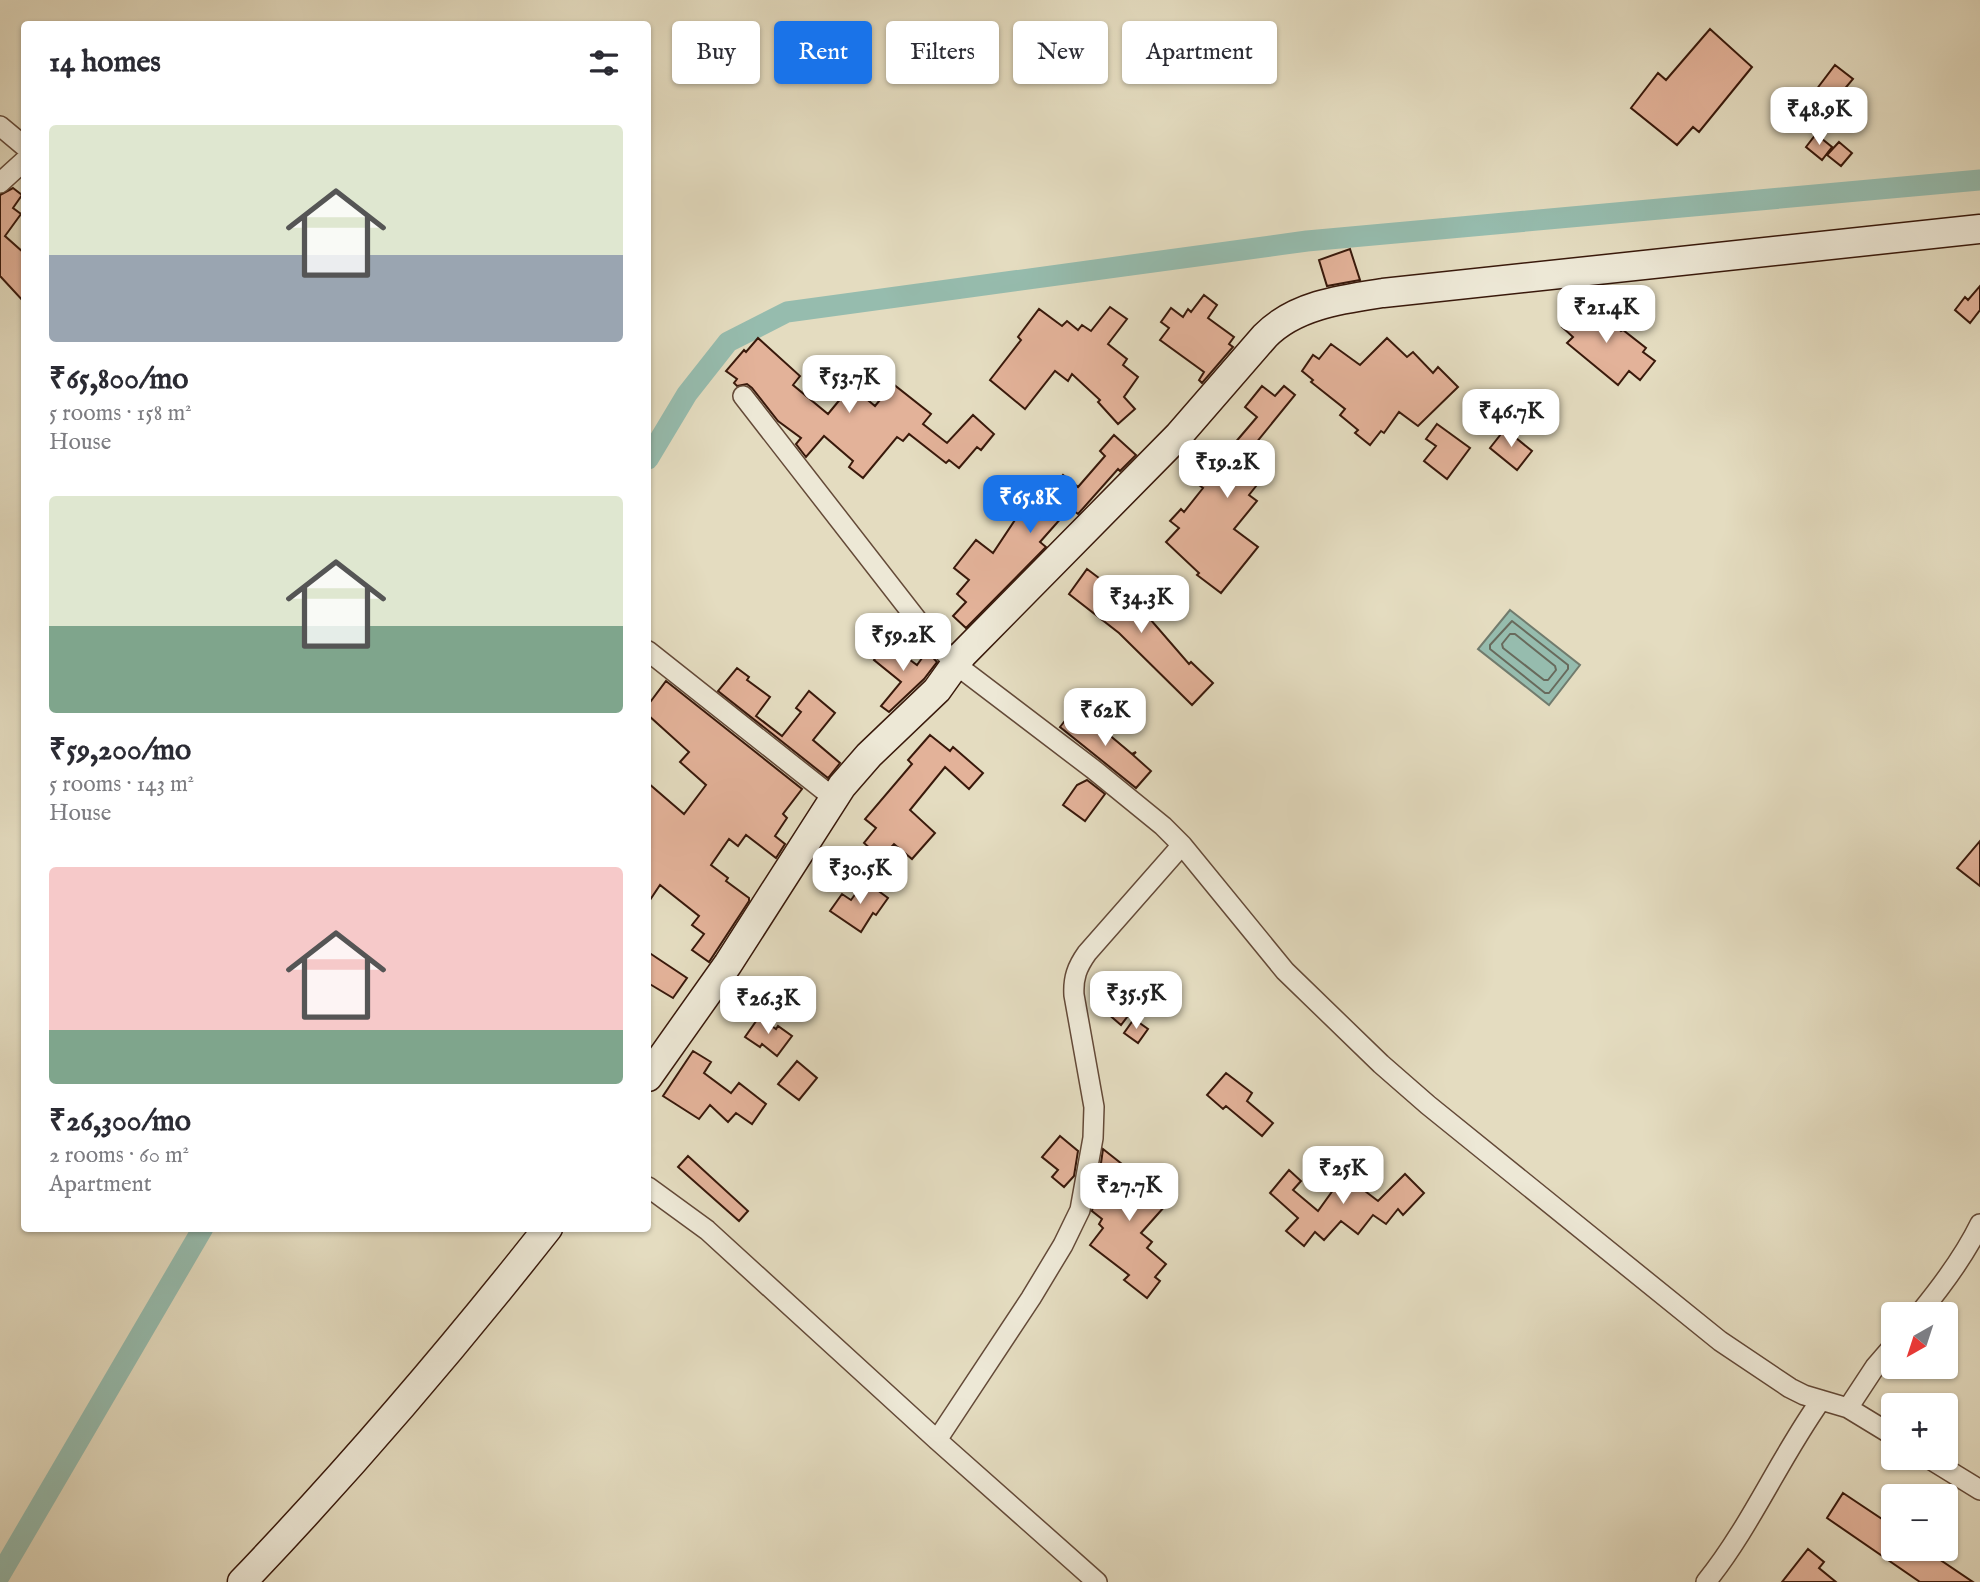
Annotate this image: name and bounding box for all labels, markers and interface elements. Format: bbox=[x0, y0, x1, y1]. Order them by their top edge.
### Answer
chip: Buy bbox=[672, 21, 760, 84]
chip: Rent bbox=[774, 21, 872, 84]
chip: Filters bbox=[886, 21, 999, 84]
chip: New bbox=[1013, 21, 1108, 84]
chip: Apartment bbox=[1122, 21, 1277, 84]
text: 14 homes bbox=[49, 44, 161, 82]
icon: filters bbox=[585, 44, 623, 82]
pin: ₹48.9K bbox=[1762, 88, 1876, 147]
text: ₹48.9K bbox=[1786, 95, 1852, 124]
icon: home bbox=[273, 170, 399, 296]
pin: ₹21.4K bbox=[1549, 286, 1663, 345]
text: ₹21.4K bbox=[1573, 293, 1639, 322]
pin: ₹53.7K bbox=[792, 356, 906, 415]
text: ₹65,800/mo bbox=[49, 361, 188, 399]
text: ₹53.7K bbox=[818, 363, 880, 392]
pin: ₹46.7K bbox=[1454, 390, 1568, 449]
text: ₹46.7K bbox=[1478, 397, 1544, 426]
text: 5 rooms · 158 m² bbox=[49, 399, 192, 428]
text: House bbox=[49, 428, 111, 457]
pin: ₹19.2K bbox=[1170, 440, 1284, 500]
text: ₹19.2K bbox=[1195, 448, 1259, 477]
pin: ₹65.8K bbox=[973, 476, 1087, 535]
text: ₹65.8K bbox=[999, 483, 1061, 512]
icon: home bbox=[273, 541, 399, 667]
pin: ₹34.3K bbox=[1084, 576, 1198, 635]
text: ₹34.3K bbox=[1109, 583, 1173, 612]
pin: ₹59.2K bbox=[846, 614, 960, 673]
text: ₹59.2K bbox=[871, 621, 935, 650]
pin: ₹62K bbox=[1064, 688, 1146, 748]
text: ₹62K bbox=[1080, 696, 1130, 725]
text: ₹59,200/mo bbox=[49, 732, 191, 770]
text: 5 rooms · 143 m² bbox=[49, 770, 194, 799]
text: House bbox=[49, 799, 111, 828]
pin: ₹30.5K bbox=[803, 846, 917, 906]
text: ₹30.5K bbox=[829, 854, 891, 883]
icon: home bbox=[273, 912, 399, 1038]
pin: ₹35.5K bbox=[1079, 972, 1193, 1031]
pin: ₹26.3K bbox=[711, 976, 825, 1036]
text: ₹35.5K bbox=[1106, 979, 1166, 1008]
text: ₹26.3K bbox=[736, 984, 800, 1013]
text: ₹26,300/mo bbox=[49, 1103, 191, 1141]
text: 2 rooms · 60 m² bbox=[49, 1141, 189, 1170]
pin: ₹25K bbox=[1302, 1146, 1384, 1206]
text: ₹25K bbox=[1319, 1154, 1367, 1183]
pin: ₹27.7K bbox=[1072, 1164, 1186, 1223]
text: Apartment bbox=[49, 1170, 152, 1199]
text: ₹27.7K bbox=[1096, 1171, 1162, 1200]
north arrow bbox=[1881, 1302, 1958, 1379]
map controls bbox=[1881, 1302, 1958, 1561]
button: + bbox=[1881, 1393, 1958, 1470]
button: − bbox=[1881, 1484, 1958, 1561]

